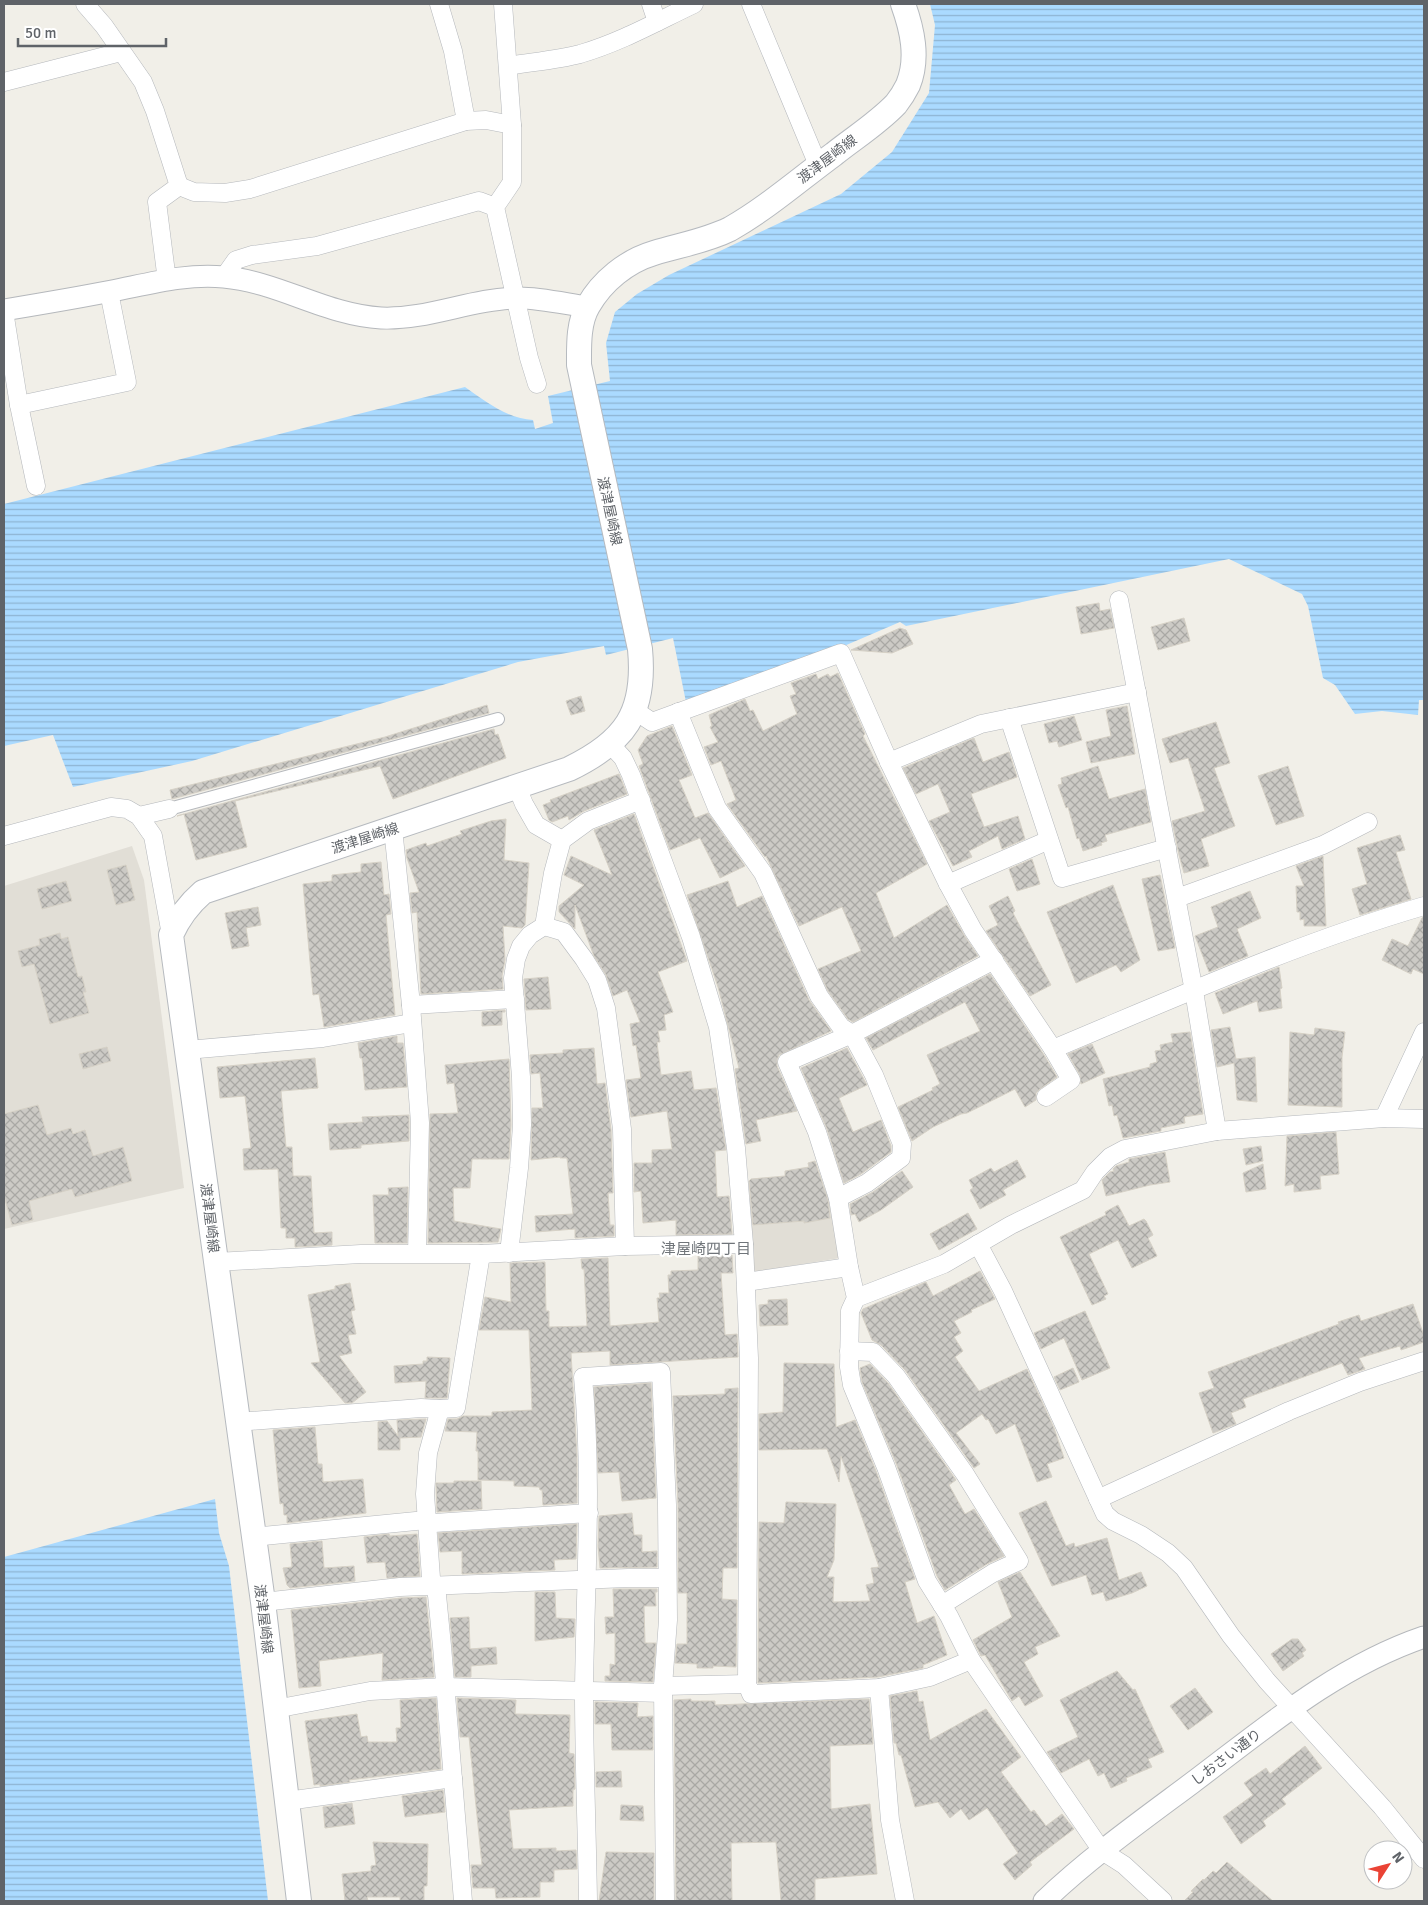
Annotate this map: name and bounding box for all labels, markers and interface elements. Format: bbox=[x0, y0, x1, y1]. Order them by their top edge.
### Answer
scale bar bbox=[18, 15, 165, 47]
text: 50 m bbox=[25, 24, 56, 42]
street label: 渡津屋崎線 bbox=[794, 132, 860, 187]
street label: 渡津屋崎線 bbox=[594, 475, 625, 547]
street label: 渡津屋崎線 bbox=[329, 820, 401, 857]
street label: 渡津屋崎線 bbox=[197, 1182, 222, 1254]
district label: 津屋崎四丁目 bbox=[661, 1240, 751, 1258]
street label: 渡津屋崎線 bbox=[251, 1583, 276, 1655]
street label: しおさい通り bbox=[1188, 1725, 1265, 1789]
north arrow bbox=[1363, 1840, 1413, 1890]
text: N bbox=[1388, 1849, 1408, 1867]

